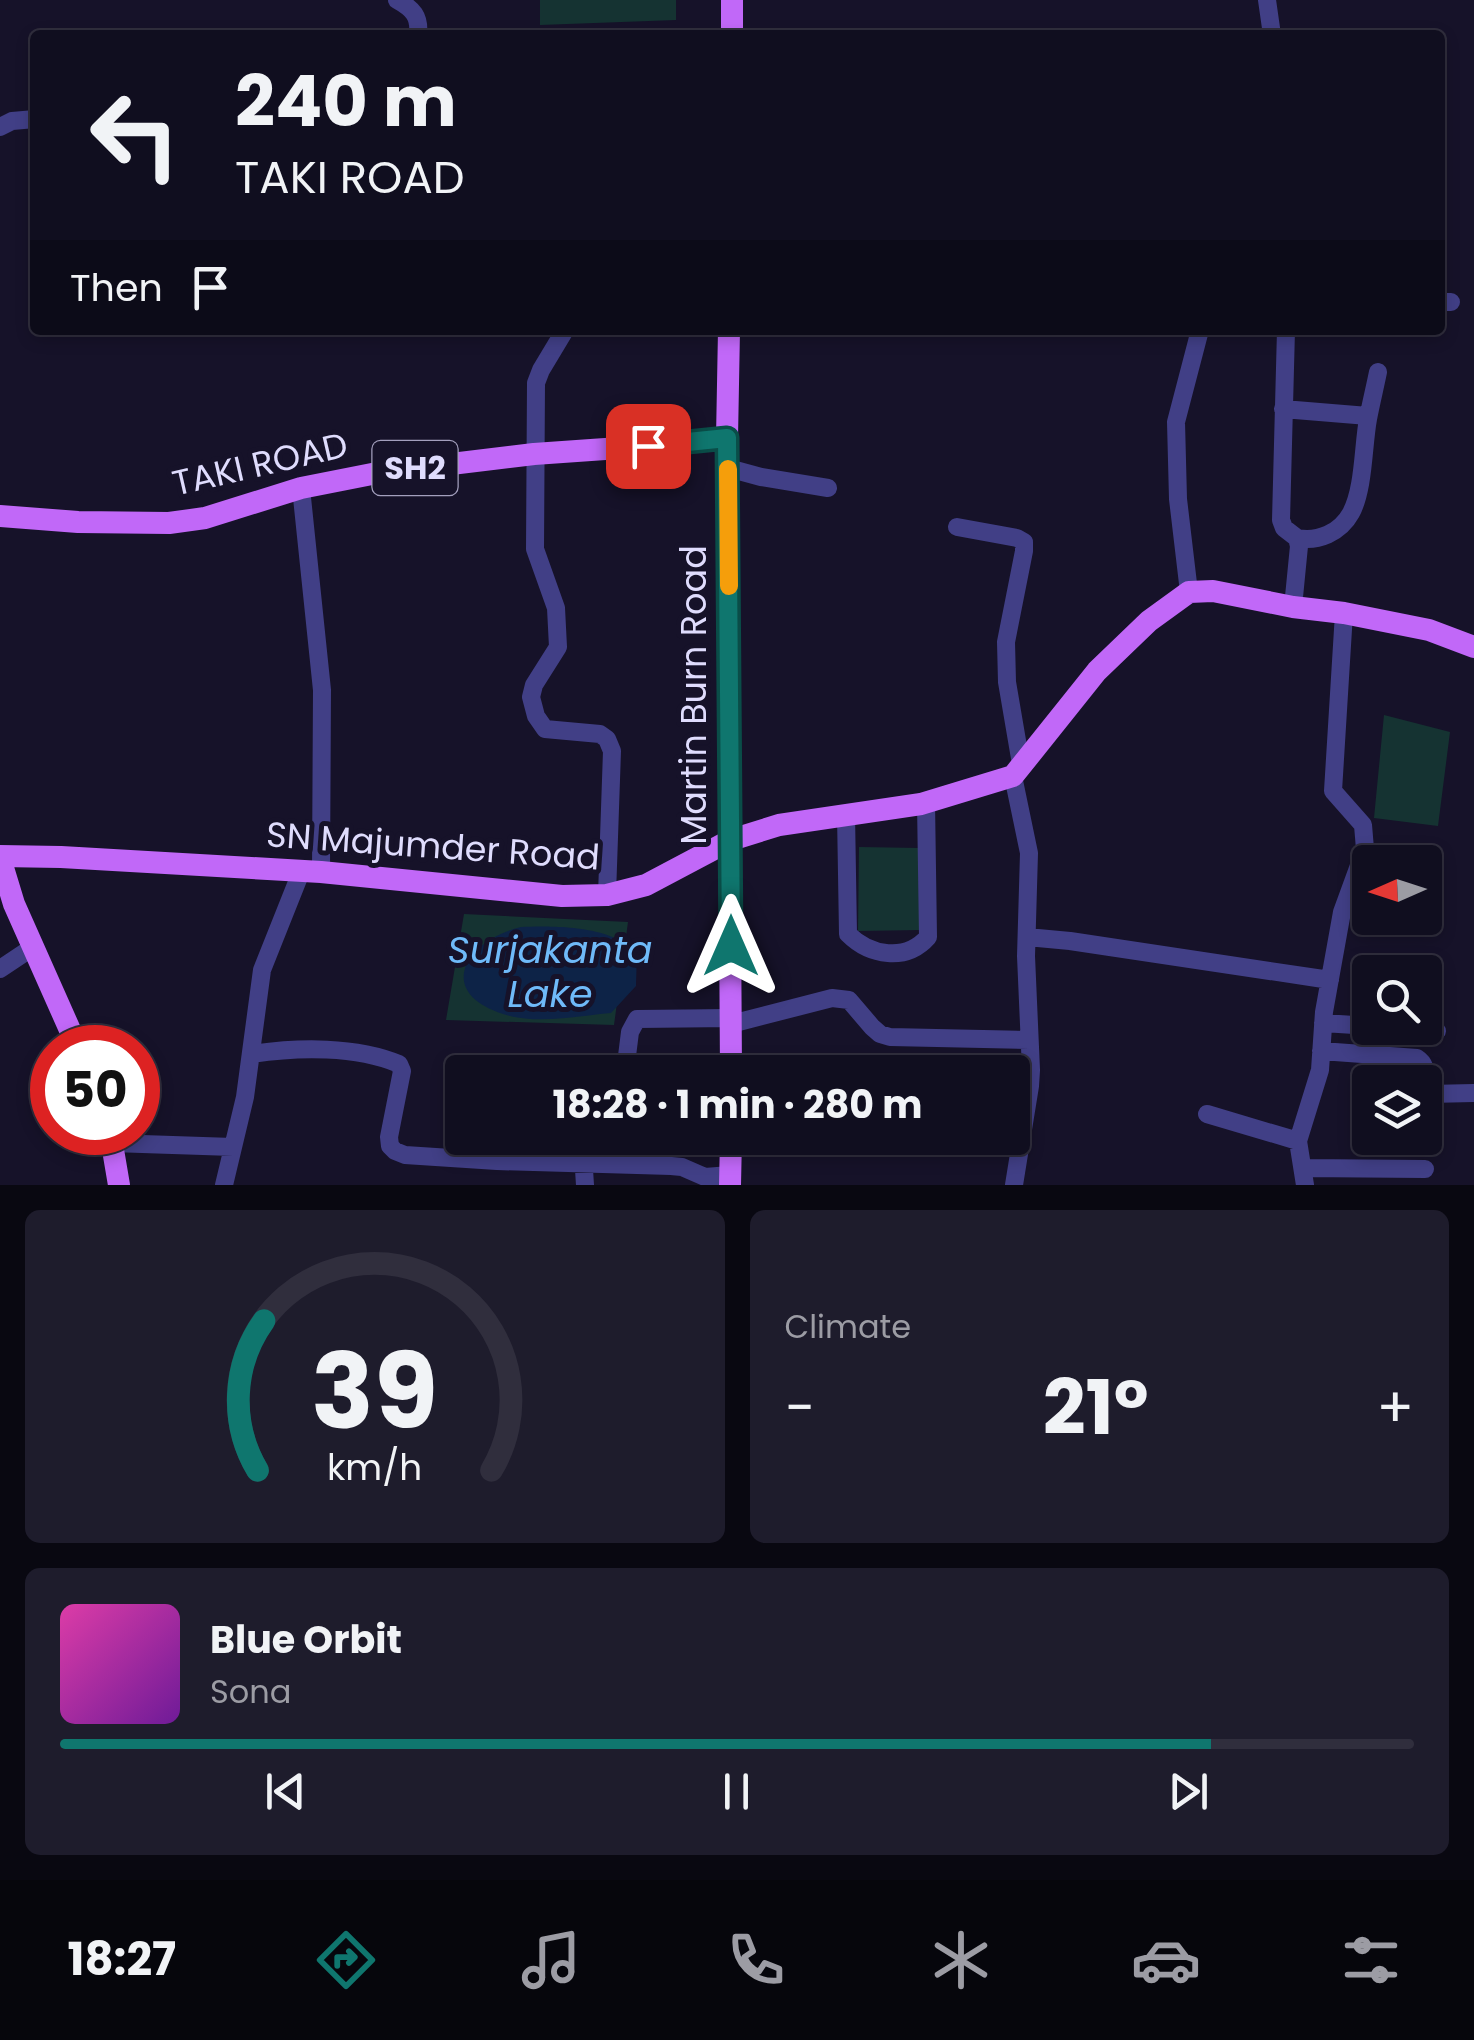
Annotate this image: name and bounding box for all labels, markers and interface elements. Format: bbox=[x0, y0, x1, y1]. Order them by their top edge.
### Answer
text: 240 m bbox=[235, 52, 457, 151]
icon: left bbox=[70, 70, 200, 200]
text: TAKI ROAD bbox=[235, 146, 465, 209]
icon: arrive bbox=[183, 260, 238, 315]
text: Then bbox=[70, 261, 163, 314]
pin bbox=[606, 404, 691, 489]
icon: arrive bbox=[621, 419, 676, 474]
street label: TAKI ROAD bbox=[167, 420, 352, 507]
road number: SH2 bbox=[372, 441, 458, 495]
street label: Martin Burn Road bbox=[669, 545, 718, 845]
street label: SN Majumder Road bbox=[265, 809, 601, 882]
north arrow bbox=[1352, 845, 1442, 935]
map controls bbox=[1352, 845, 1442, 1155]
position arrow bbox=[679, 894, 783, 998]
water label: Surjakanta Lake bbox=[448, 923, 652, 1020]
button: search bbox=[1352, 955, 1442, 1045]
speed limit sign: 50 bbox=[30, 1025, 160, 1155]
button: layers bbox=[1352, 1065, 1442, 1155]
text: 18:28 · 1 min · 280 m bbox=[553, 1078, 922, 1131]
text: Climate bbox=[785, 1304, 911, 1349]
text: 39 bbox=[311, 1319, 438, 1464]
text: 21° bbox=[1043, 1355, 1149, 1460]
text: − bbox=[785, 1369, 815, 1446]
text: + bbox=[1376, 1369, 1414, 1446]
text: km/h bbox=[327, 1442, 422, 1493]
text: Blue Orbit bbox=[210, 1613, 402, 1666]
text: Sona bbox=[210, 1669, 291, 1714]
icon: previous bbox=[258, 1764, 313, 1819]
icon: pause bbox=[709, 1764, 764, 1819]
icon: next bbox=[1161, 1764, 1216, 1819]
icon: directions bbox=[311, 1925, 381, 1995]
icon: music bbox=[516, 1925, 586, 1995]
icon: phone bbox=[721, 1925, 791, 1995]
icon: climate bbox=[926, 1925, 996, 1995]
icon: car bbox=[1131, 1925, 1201, 1995]
icon: filters bbox=[1336, 1925, 1406, 1995]
text: 18:27 bbox=[68, 1928, 176, 1991]

